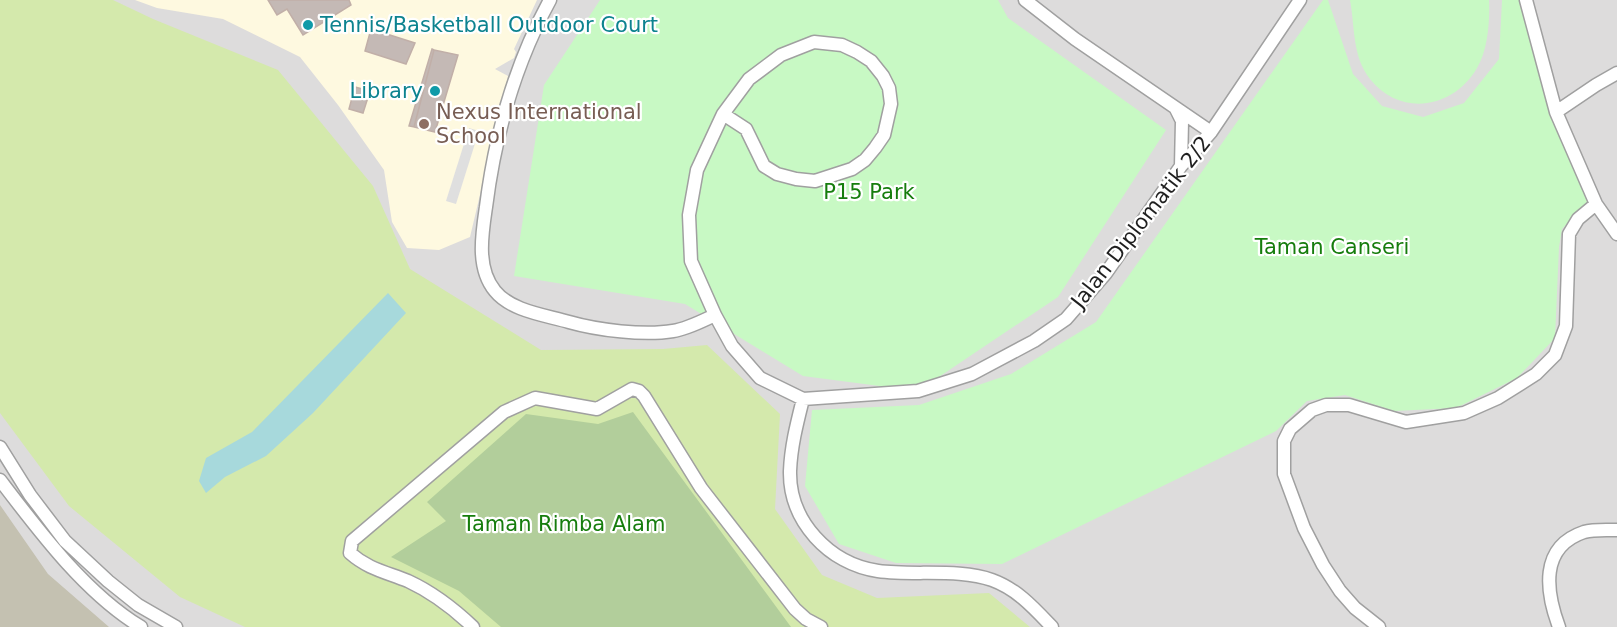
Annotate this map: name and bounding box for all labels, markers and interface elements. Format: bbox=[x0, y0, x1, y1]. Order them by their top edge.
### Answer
place label: Tennis/Basketball Outdoor Court bbox=[319, 13, 658, 37]
marker: Tennis/Basketball Outdoor Court bbox=[301, 18, 315, 32]
place label: Library bbox=[350, 79, 423, 103]
marker: Library bbox=[428, 84, 442, 98]
place label: Nexus International School bbox=[436, 100, 642, 148]
marker: Nexus International School bbox=[417, 117, 431, 131]
street label: Jalan Diplomatik 2/2 bbox=[1065, 131, 1216, 314]
park label: P15 Park bbox=[823, 180, 916, 204]
park label: Taman Canseri bbox=[1254, 235, 1409, 259]
park label: Taman Rimba Alam bbox=[462, 512, 665, 536]

